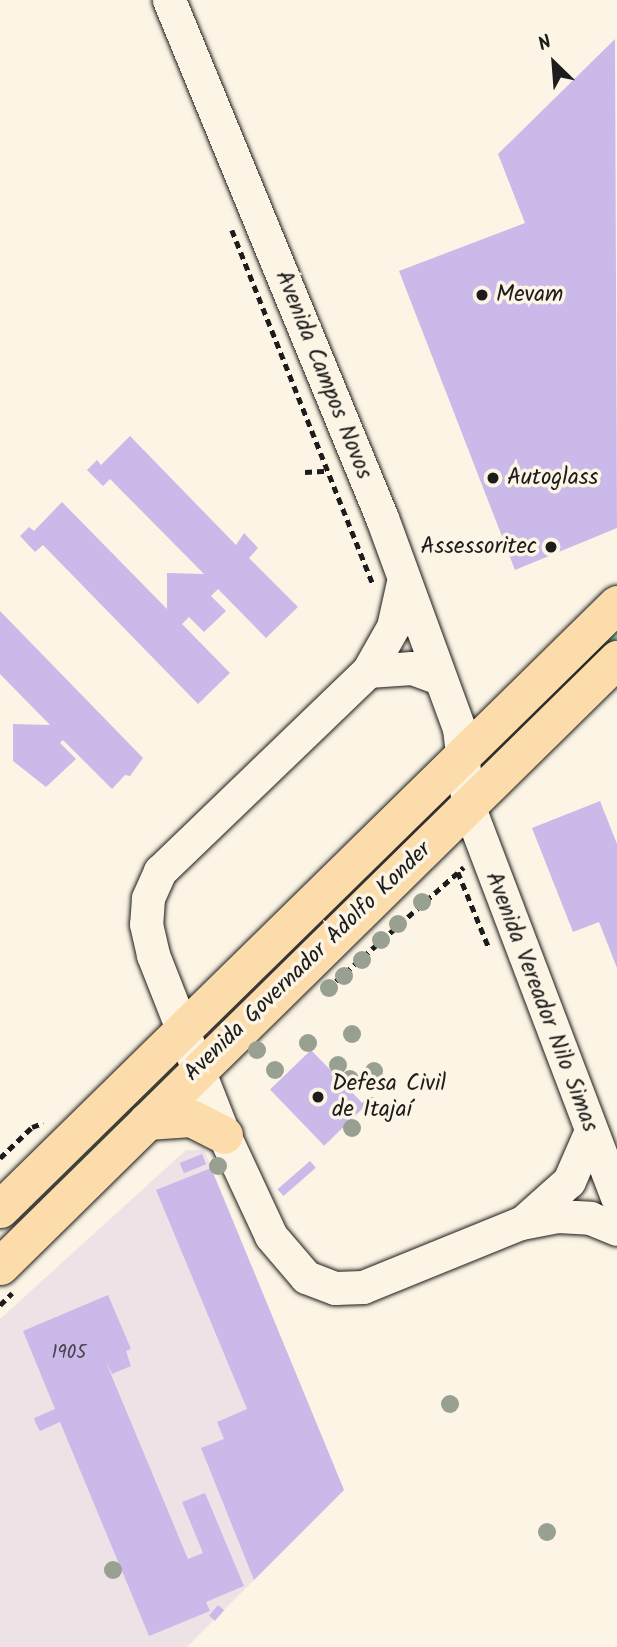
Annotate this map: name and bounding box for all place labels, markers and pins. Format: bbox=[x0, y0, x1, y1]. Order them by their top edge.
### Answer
place label: Mevam bbox=[496, 281, 563, 309]
marker: Mevam bbox=[474, 287, 490, 303]
place label: Autoglass bbox=[507, 464, 598, 492]
marker: Autoglass bbox=[485, 470, 501, 486]
place label: Assessoritec bbox=[420, 533, 537, 561]
marker: Assessoritec bbox=[543, 539, 559, 555]
place label: Defesa Civil de Itajaí bbox=[332, 1070, 446, 1124]
marker: Defesa Civil de Itajaí bbox=[310, 1089, 326, 1105]

